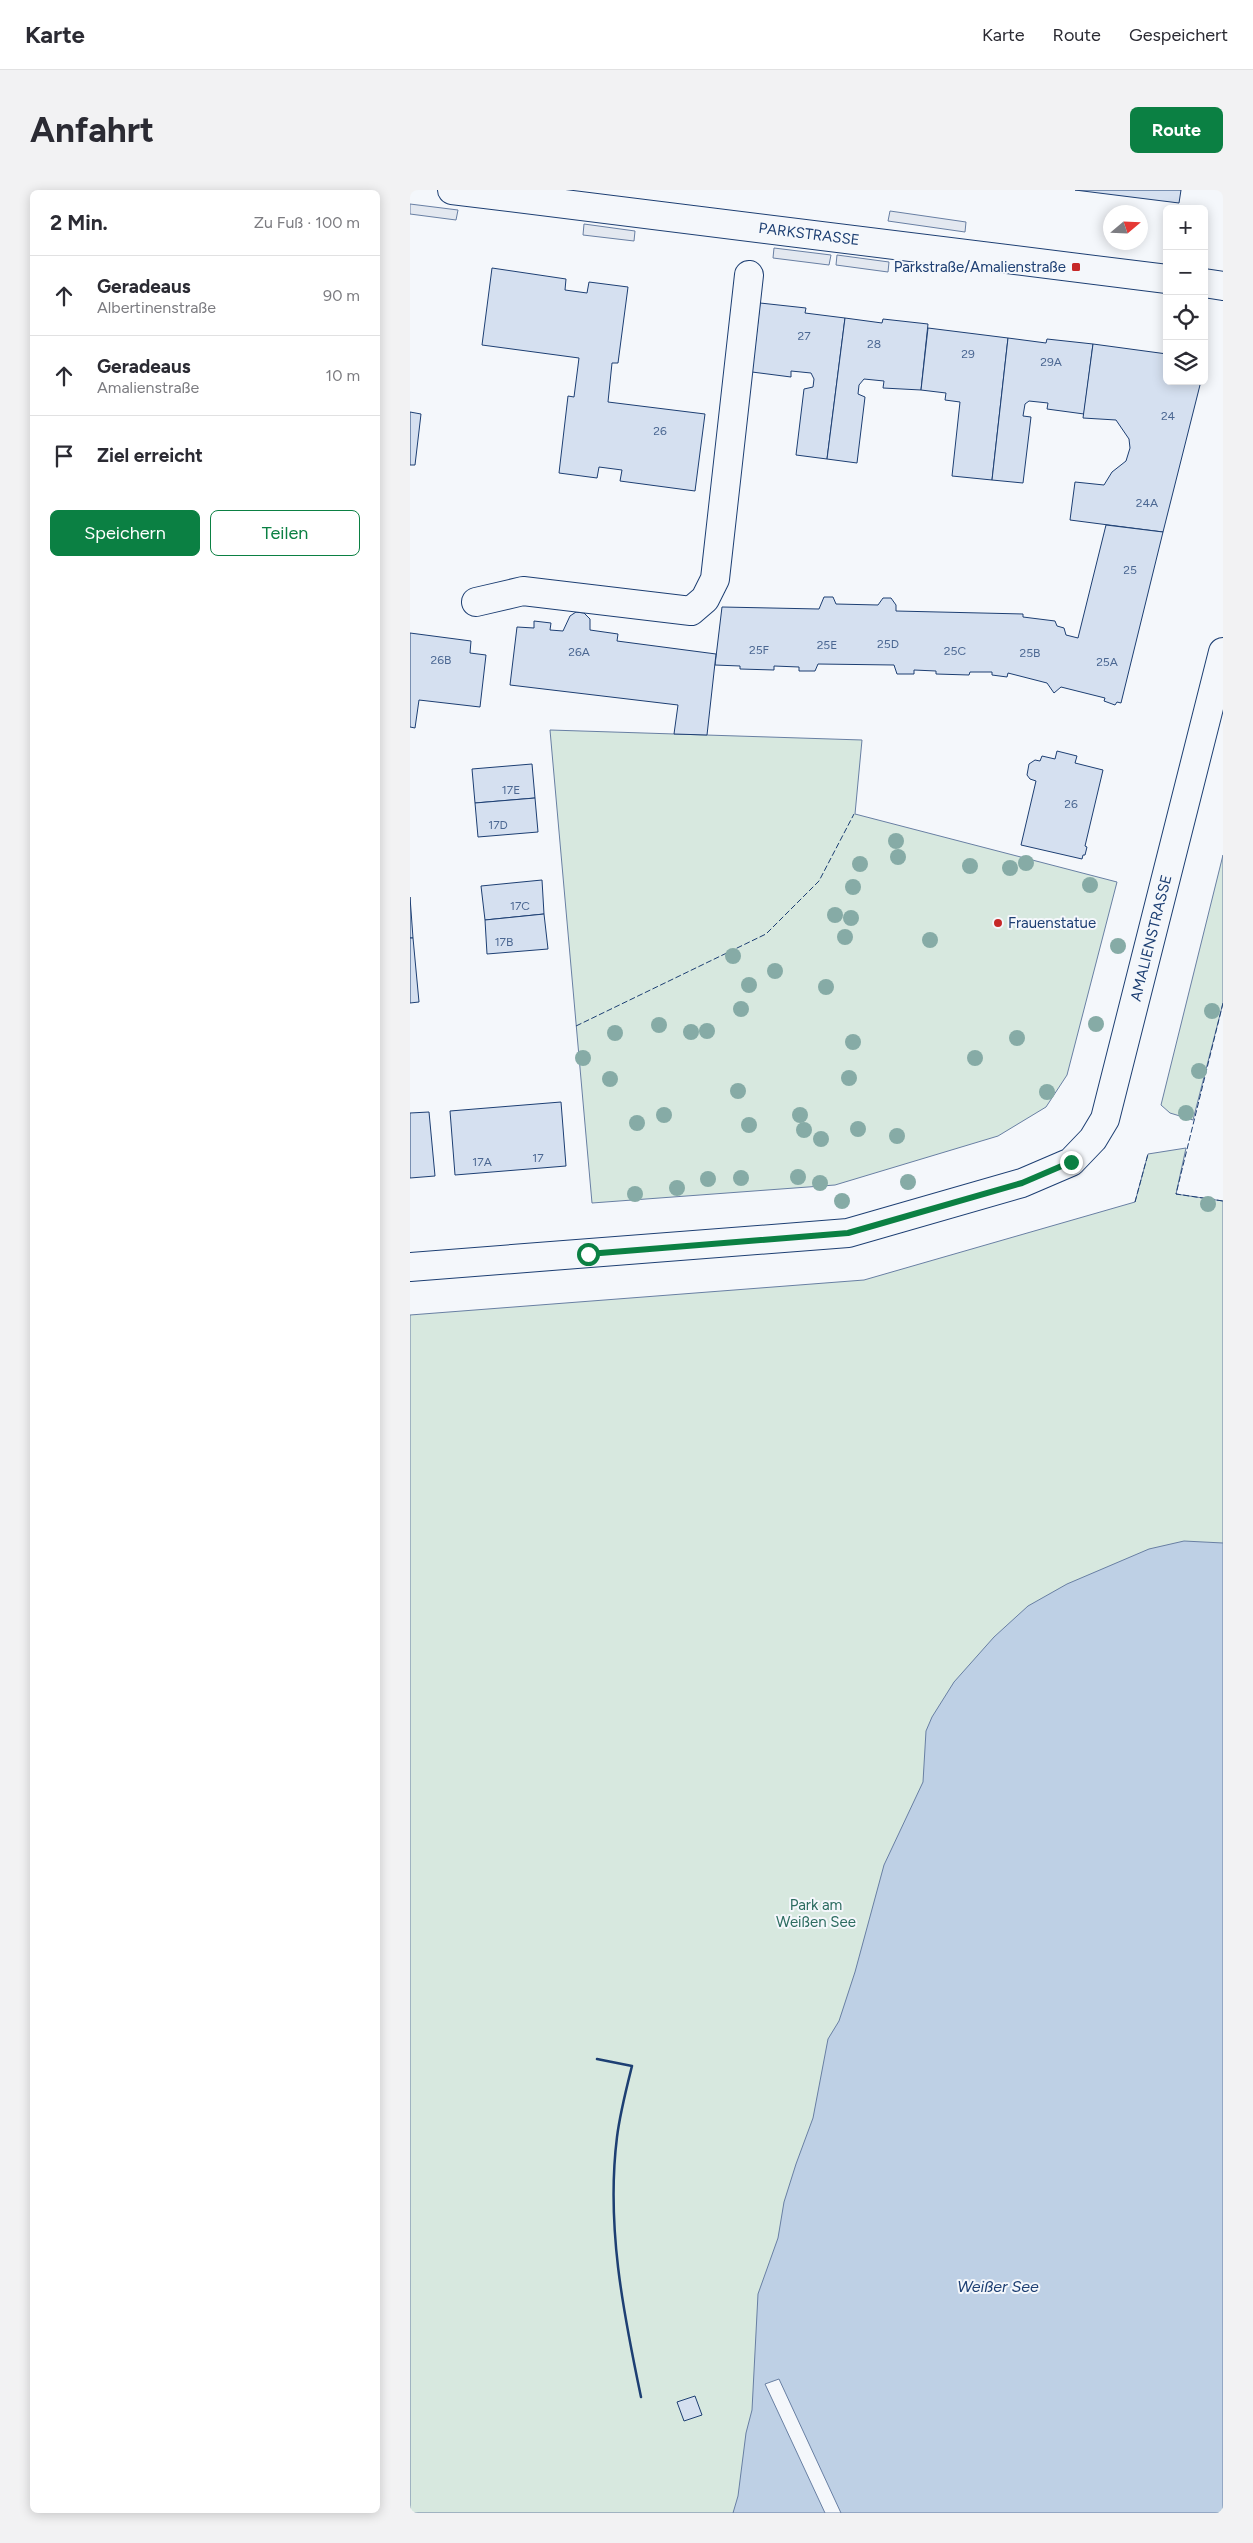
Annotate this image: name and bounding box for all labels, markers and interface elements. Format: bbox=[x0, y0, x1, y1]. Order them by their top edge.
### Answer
text: Karte bbox=[25, 20, 85, 49]
text: Karte bbox=[982, 24, 1025, 46]
text: Route bbox=[1053, 24, 1101, 46]
text: Gespeichert bbox=[1129, 24, 1228, 46]
button: Route bbox=[1130, 107, 1223, 153]
text: Anfahrt bbox=[30, 109, 154, 151]
north arrow bbox=[1103, 205, 1148, 250]
map controls bbox=[1163, 205, 1208, 385]
button: + bbox=[1163, 205, 1208, 250]
text: 2 Min. bbox=[50, 210, 108, 235]
text: Zu Fuß · 100 m bbox=[254, 213, 360, 232]
street label: PARKSTRASSE bbox=[757, 219, 861, 249]
button: − bbox=[1163, 250, 1208, 295]
place label: Parkstraße/Amalienstraße bbox=[894, 258, 1066, 276]
marker: Parkstraße/Amalienstraße bbox=[1070, 261, 1082, 273]
text: Geradeaus bbox=[97, 275, 191, 298]
icon: ahead bbox=[50, 282, 78, 310]
text: 90 m bbox=[323, 286, 360, 305]
button: locate bbox=[1163, 295, 1208, 340]
text: Albertinenstraße bbox=[97, 298, 216, 317]
house number: 27 bbox=[797, 329, 811, 343]
house number: 28 bbox=[867, 337, 881, 351]
button: layers bbox=[1163, 340, 1208, 385]
house number: 29 bbox=[961, 347, 975, 361]
text: Geradeaus bbox=[97, 355, 191, 378]
house number: 29A bbox=[1040, 355, 1062, 369]
icon: ahead bbox=[50, 362, 78, 390]
text: 10 m bbox=[326, 366, 360, 385]
text: Amalienstraße bbox=[97, 378, 199, 397]
house number: 24 bbox=[1161, 409, 1176, 423]
house number: 26 bbox=[653, 424, 667, 438]
icon: arrive bbox=[50, 442, 78, 470]
text: Ziel erreicht bbox=[97, 444, 203, 467]
house number: 24A bbox=[1136, 496, 1158, 510]
button: Speichern bbox=[50, 510, 200, 556]
button: Teilen bbox=[210, 510, 360, 556]
house number: 25 bbox=[1123, 563, 1137, 577]
house number: 25D bbox=[877, 637, 899, 651]
house number: 25E bbox=[817, 638, 837, 652]
house number: 25F bbox=[749, 643, 770, 657]
house number: 25C bbox=[944, 644, 966, 658]
house number: 26A bbox=[568, 645, 590, 659]
house number: 25B bbox=[1020, 646, 1040, 660]
house number: 26B bbox=[431, 653, 451, 667]
house number: 25A bbox=[1096, 655, 1118, 669]
house number: 17E bbox=[502, 783, 520, 797]
house number: 26 bbox=[1064, 797, 1078, 811]
house number: 17D bbox=[488, 818, 508, 832]
street label: AMALIENSTRASSE bbox=[1127, 873, 1175, 1003]
house number: 17C bbox=[510, 899, 530, 913]
place label: Frauenstatue bbox=[1008, 914, 1096, 932]
marker: Frauenstatue bbox=[992, 917, 1004, 929]
house number: 17B bbox=[495, 935, 513, 949]
house number: 17 bbox=[532, 1151, 544, 1165]
route end bbox=[1060, 1151, 1083, 1174]
house number: 17A bbox=[472, 1155, 492, 1169]
route start bbox=[577, 1243, 600, 1266]
park label: Park am Weißen See bbox=[776, 1896, 856, 1931]
water label: Weißer See bbox=[957, 2277, 1039, 2296]

